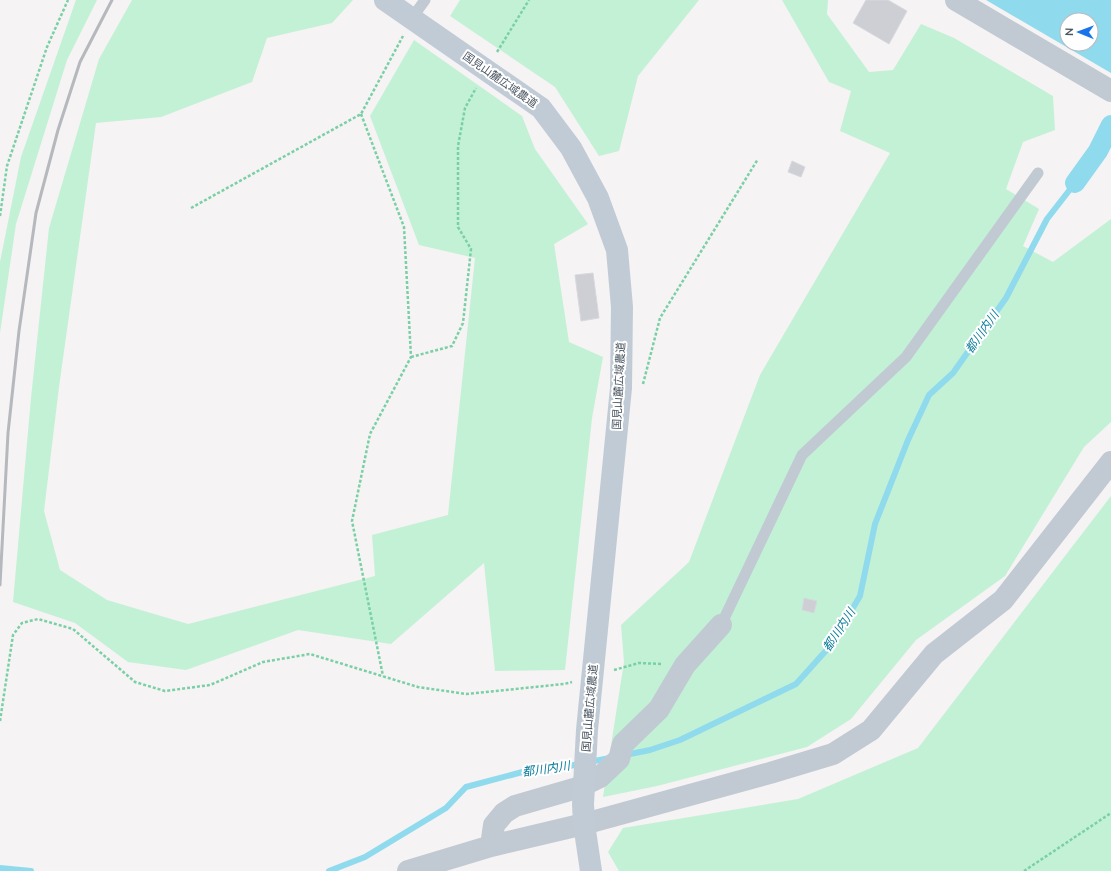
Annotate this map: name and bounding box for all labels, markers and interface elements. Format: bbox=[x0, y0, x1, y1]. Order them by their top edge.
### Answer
north arrow bbox=[1059, 12, 1099, 52]
text: N bbox=[1062, 28, 1077, 36]
street label: 国見山麓広域農道 bbox=[460, 49, 540, 111]
water label: 都川内川 bbox=[962, 306, 1003, 356]
street label: 国見山麓広域農道 bbox=[609, 342, 629, 430]
water label: 都川内川 bbox=[819, 604, 860, 654]
street label: 国見山麓広域農道 bbox=[579, 664, 601, 752]
water label: 都川内川 bbox=[521, 757, 573, 780]

